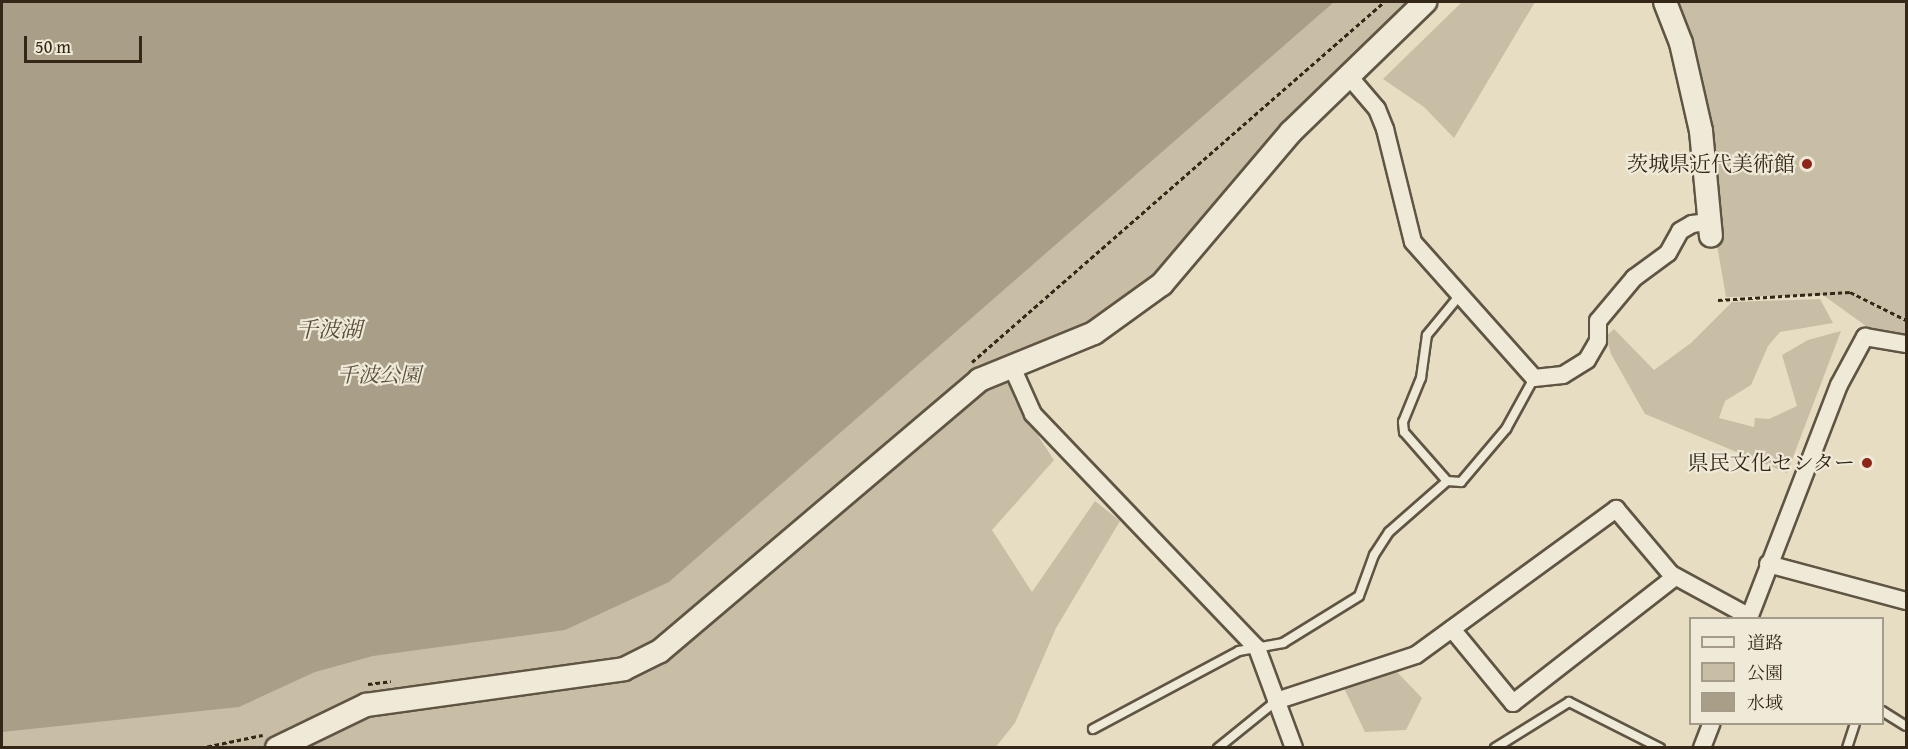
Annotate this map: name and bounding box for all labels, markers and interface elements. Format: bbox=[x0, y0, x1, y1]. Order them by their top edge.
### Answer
scale bar bbox=[27, 24, 146, 62]
text: 50 m bbox=[35, 33, 71, 60]
place label: 茨城県近代美術館 bbox=[1627, 151, 1795, 177]
marker: 茨城県近代美術館 bbox=[1800, 157, 1814, 171]
water label: 千波湖 bbox=[296, 317, 362, 343]
park label: 千波公園 bbox=[337, 362, 421, 388]
place label: 県民文化センター bbox=[1687, 450, 1855, 476]
marker: 県民文化センター bbox=[1860, 456, 1874, 470]
legend bbox=[1689, 617, 1884, 725]
text: 道路 bbox=[1747, 629, 1783, 656]
text: 公園 bbox=[1747, 659, 1783, 686]
text: 水域 bbox=[1747, 689, 1783, 716]

